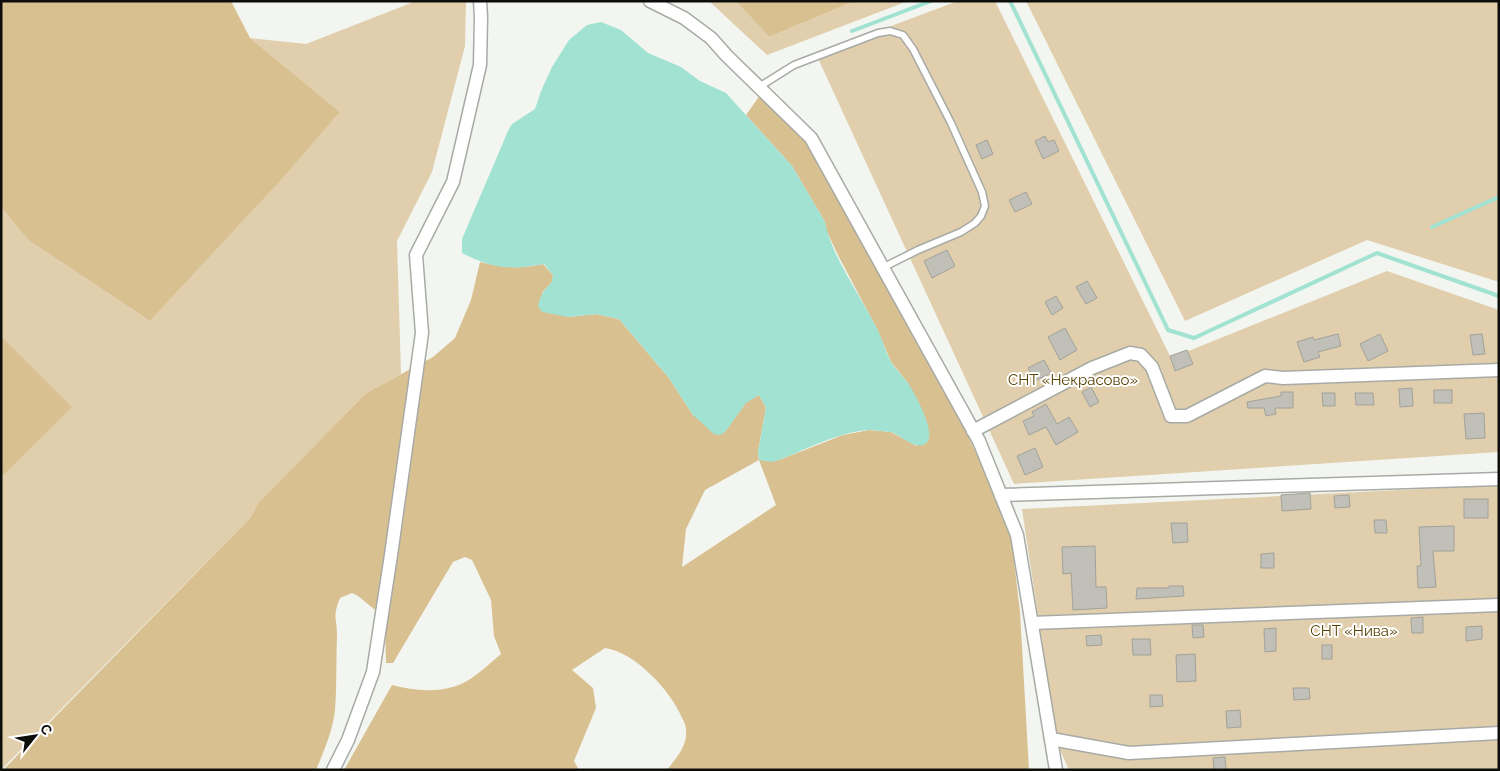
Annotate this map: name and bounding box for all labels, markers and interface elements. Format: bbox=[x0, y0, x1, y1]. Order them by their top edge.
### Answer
park label: СНТ «Некрасово» bbox=[1008, 371, 1138, 389]
park label: СНТ «Нива» bbox=[1310, 622, 1398, 640]
north arrow bbox=[10, 711, 60, 761]
text: С bbox=[37, 721, 56, 738]

